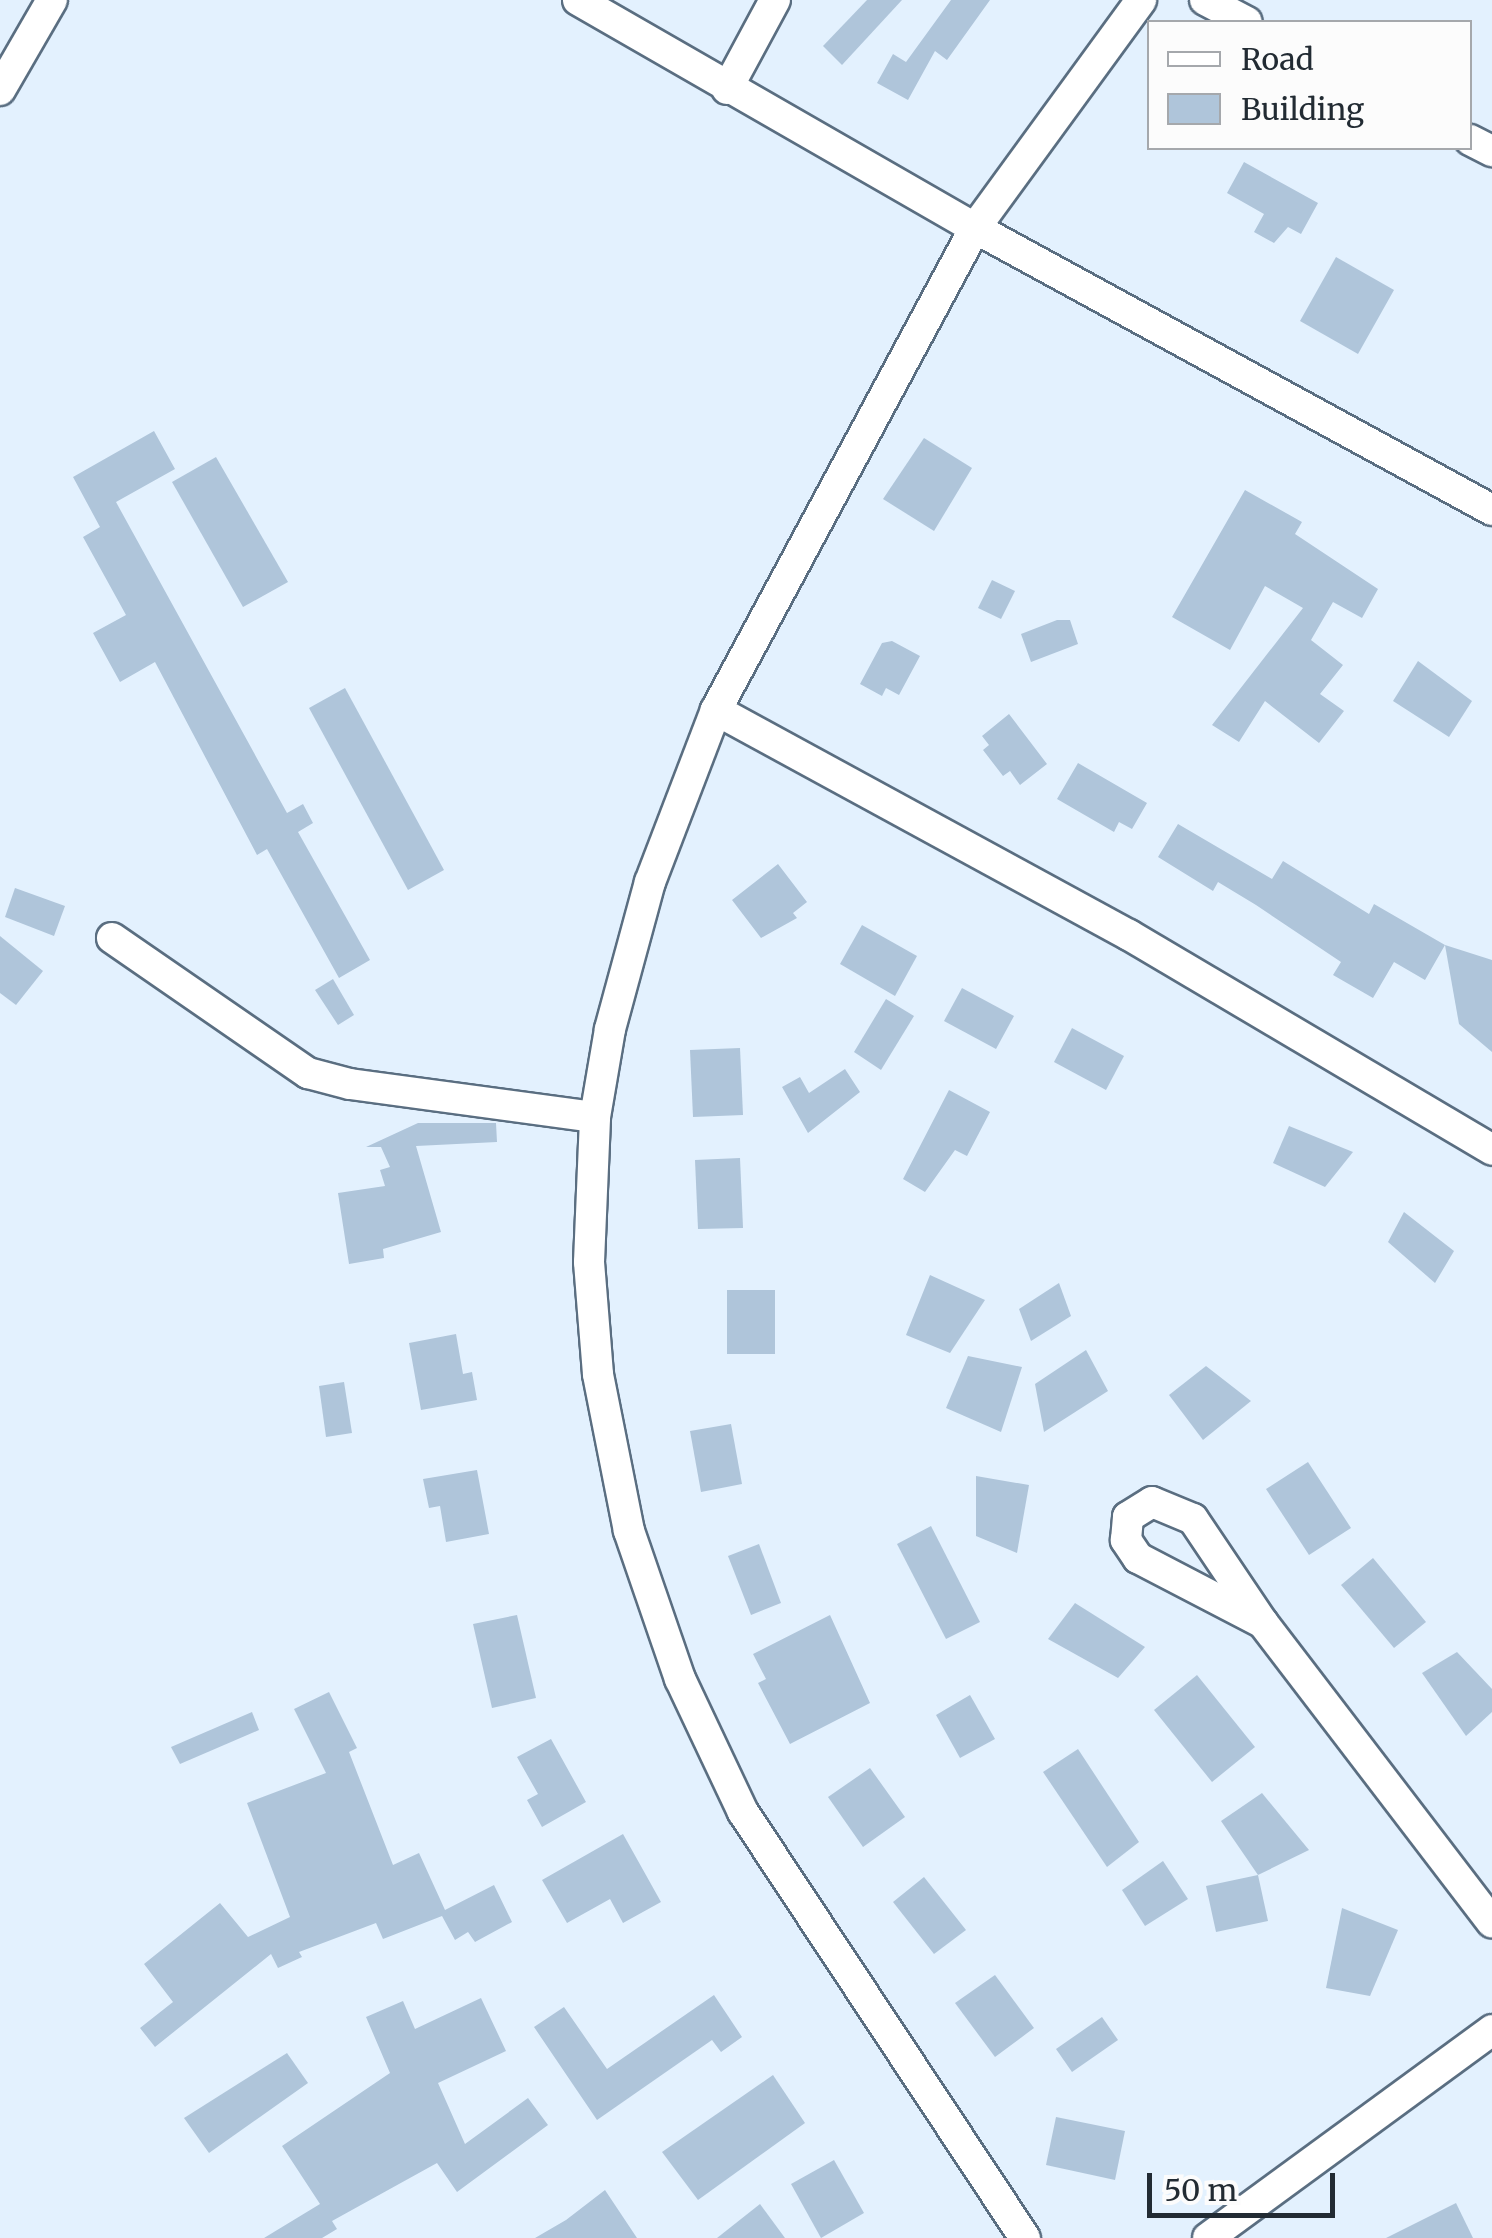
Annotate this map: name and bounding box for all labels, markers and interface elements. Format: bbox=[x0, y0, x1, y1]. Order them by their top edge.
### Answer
legend bbox=[1147, 20, 1472, 150]
text: Road bbox=[1241, 40, 1314, 78]
text: Building bbox=[1241, 90, 1364, 128]
scale bar bbox=[1152, 2153, 1340, 2215]
text: 50 m bbox=[1164, 2171, 1237, 2209]

